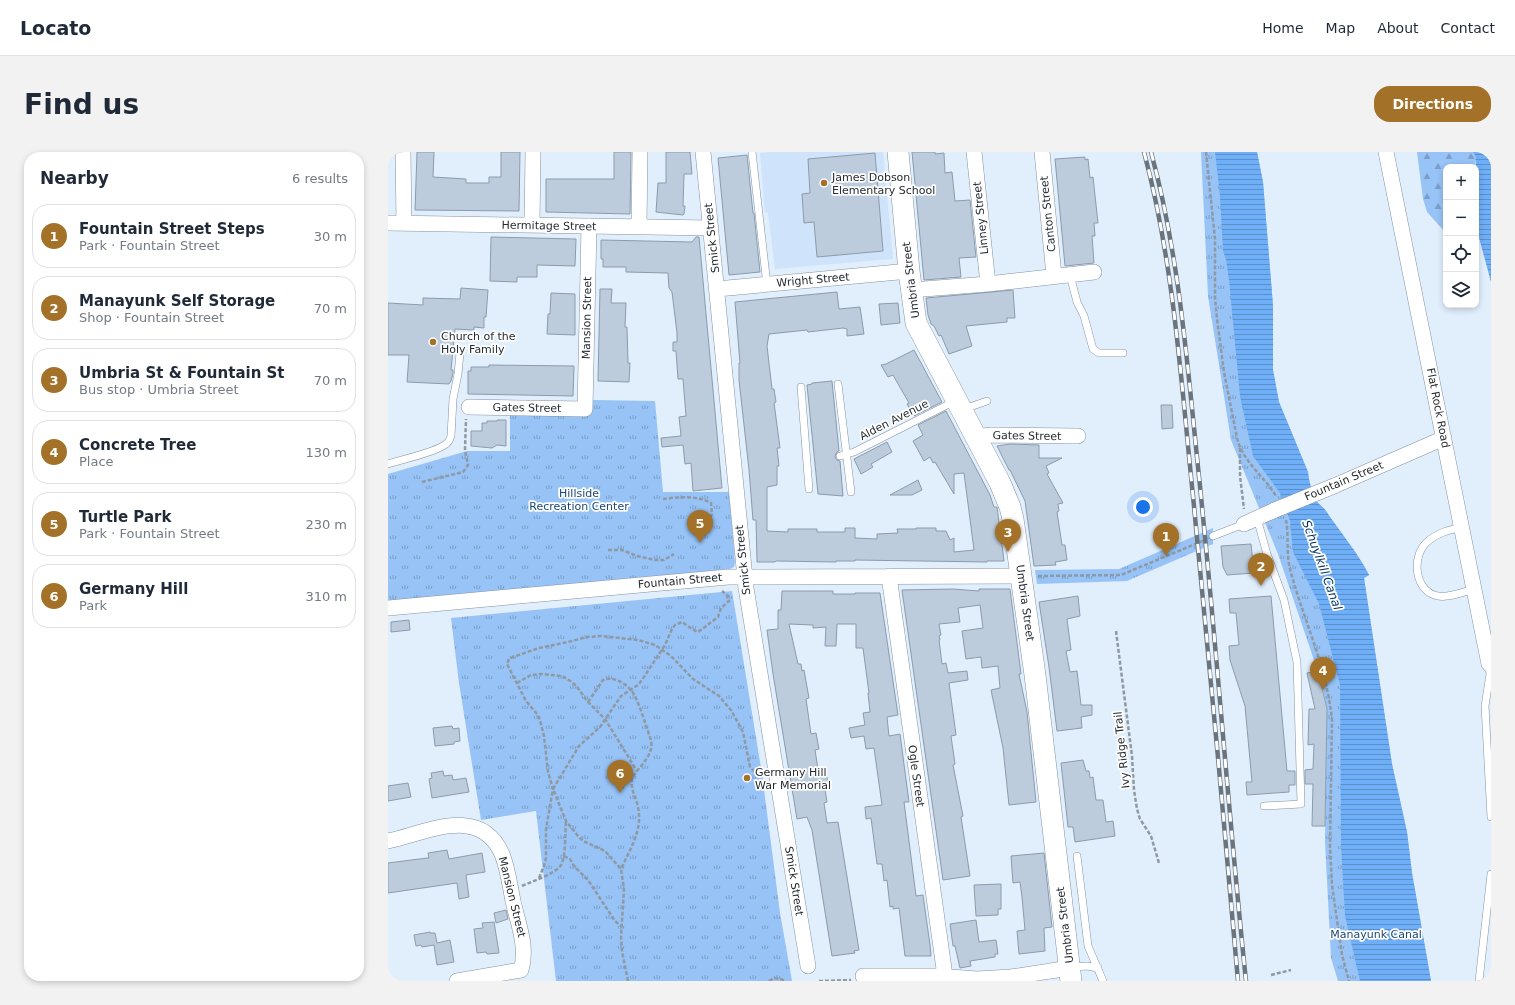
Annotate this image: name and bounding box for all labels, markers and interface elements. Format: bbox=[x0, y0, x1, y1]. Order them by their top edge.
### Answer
text: Locato bbox=[20, 17, 91, 39]
text: Home bbox=[1262, 20, 1304, 36]
text: Map bbox=[1326, 20, 1355, 36]
text: About bbox=[1377, 20, 1419, 36]
text: Contact bbox=[1441, 20, 1495, 36]
button: Directions bbox=[1374, 86, 1491, 122]
text: Find us bbox=[24, 88, 139, 121]
map controls bbox=[1443, 164, 1479, 308]
button: + bbox=[1443, 164, 1479, 200]
text: Nearby bbox=[40, 168, 109, 188]
text: 6 results bbox=[292, 171, 348, 186]
place label: James Dobson Elementary School bbox=[831, 171, 935, 197]
street label: Canton Street bbox=[1037, 175, 1058, 253]
marker: James Dobson Elementary School bbox=[819, 178, 829, 188]
street label: Linney Street bbox=[971, 180, 991, 255]
button: − bbox=[1443, 200, 1479, 236]
street label: Smick Street bbox=[702, 202, 722, 274]
street label: Hermitage Street bbox=[501, 219, 597, 233]
text: Fountain Street Steps bbox=[79, 220, 265, 238]
text: 1 bbox=[49, 229, 59, 244]
text: 30 m bbox=[314, 229, 347, 244]
button: locate bbox=[1443, 236, 1479, 272]
text: Park · Fountain Street bbox=[79, 238, 220, 253]
street label: Umbria Street bbox=[900, 240, 922, 319]
street label: Wright Street bbox=[776, 270, 851, 290]
button: layers bbox=[1443, 272, 1479, 308]
street label: Mansion Street bbox=[580, 276, 594, 359]
text: Manayunk Self Storage bbox=[79, 292, 275, 310]
text: 2 bbox=[49, 301, 59, 316]
text: 70 m bbox=[314, 301, 347, 316]
text: Shop · Fountain Street bbox=[79, 310, 224, 325]
place label: Church of the Holy Family bbox=[441, 330, 516, 356]
marker: Church of the Holy Family bbox=[428, 337, 438, 347]
text: Umbria St & Fountain St bbox=[79, 364, 285, 382]
street label: Flat Rock Road bbox=[1424, 367, 1452, 449]
text: 3 bbox=[49, 373, 59, 388]
text: 70 m bbox=[314, 373, 347, 388]
text: Bus stop · Umbria Street bbox=[79, 382, 239, 397]
street label: Alden Avenue bbox=[857, 397, 931, 443]
street label: Gates Street bbox=[492, 401, 562, 415]
street label: Gates Street bbox=[992, 429, 1062, 443]
text: Concrete Tree bbox=[79, 436, 196, 454]
text: 4 bbox=[49, 445, 59, 460]
text: 130 m bbox=[305, 445, 347, 460]
text: Place bbox=[79, 454, 114, 469]
street label: Fountain Street bbox=[1303, 458, 1386, 504]
park label: Hillside Recreation Center bbox=[529, 487, 629, 513]
your location bbox=[1133, 497, 1153, 517]
text: Turtle Park bbox=[79, 508, 171, 526]
pin: 5 bbox=[687, 510, 713, 543]
text: 5 bbox=[49, 517, 59, 532]
text: 230 m bbox=[305, 517, 347, 532]
water label: Schuylkill Canal bbox=[1299, 518, 1345, 612]
pin: 3 bbox=[995, 519, 1021, 552]
pin: 1 bbox=[1153, 523, 1179, 556]
street label: Smick Street bbox=[733, 524, 753, 596]
text: Park · Fountain Street bbox=[79, 526, 220, 541]
pin: 2 bbox=[1248, 553, 1274, 586]
street label: Umbria Street bbox=[1013, 564, 1037, 643]
street label: Fountain Street bbox=[637, 571, 723, 591]
text: Germany Hill bbox=[79, 580, 188, 598]
text: 6 bbox=[49, 589, 59, 604]
text: 310 m bbox=[305, 589, 347, 604]
text: Park bbox=[79, 598, 107, 613]
pin: 4 bbox=[1310, 657, 1336, 690]
street label: Ivy Ridge Trail bbox=[1112, 711, 1132, 789]
street label: Ogle Street bbox=[905, 744, 927, 808]
pin: 6 bbox=[607, 760, 633, 793]
place label: Germany Hill War Memorial bbox=[755, 766, 831, 792]
marker: Germany Hill War Memorial bbox=[742, 773, 752, 783]
street label: Smick Street bbox=[782, 845, 806, 917]
street label: Mansion Street bbox=[496, 855, 528, 939]
street label: Umbria Street bbox=[1054, 885, 1076, 964]
park label: Manayunk Canal bbox=[1330, 928, 1422, 941]

